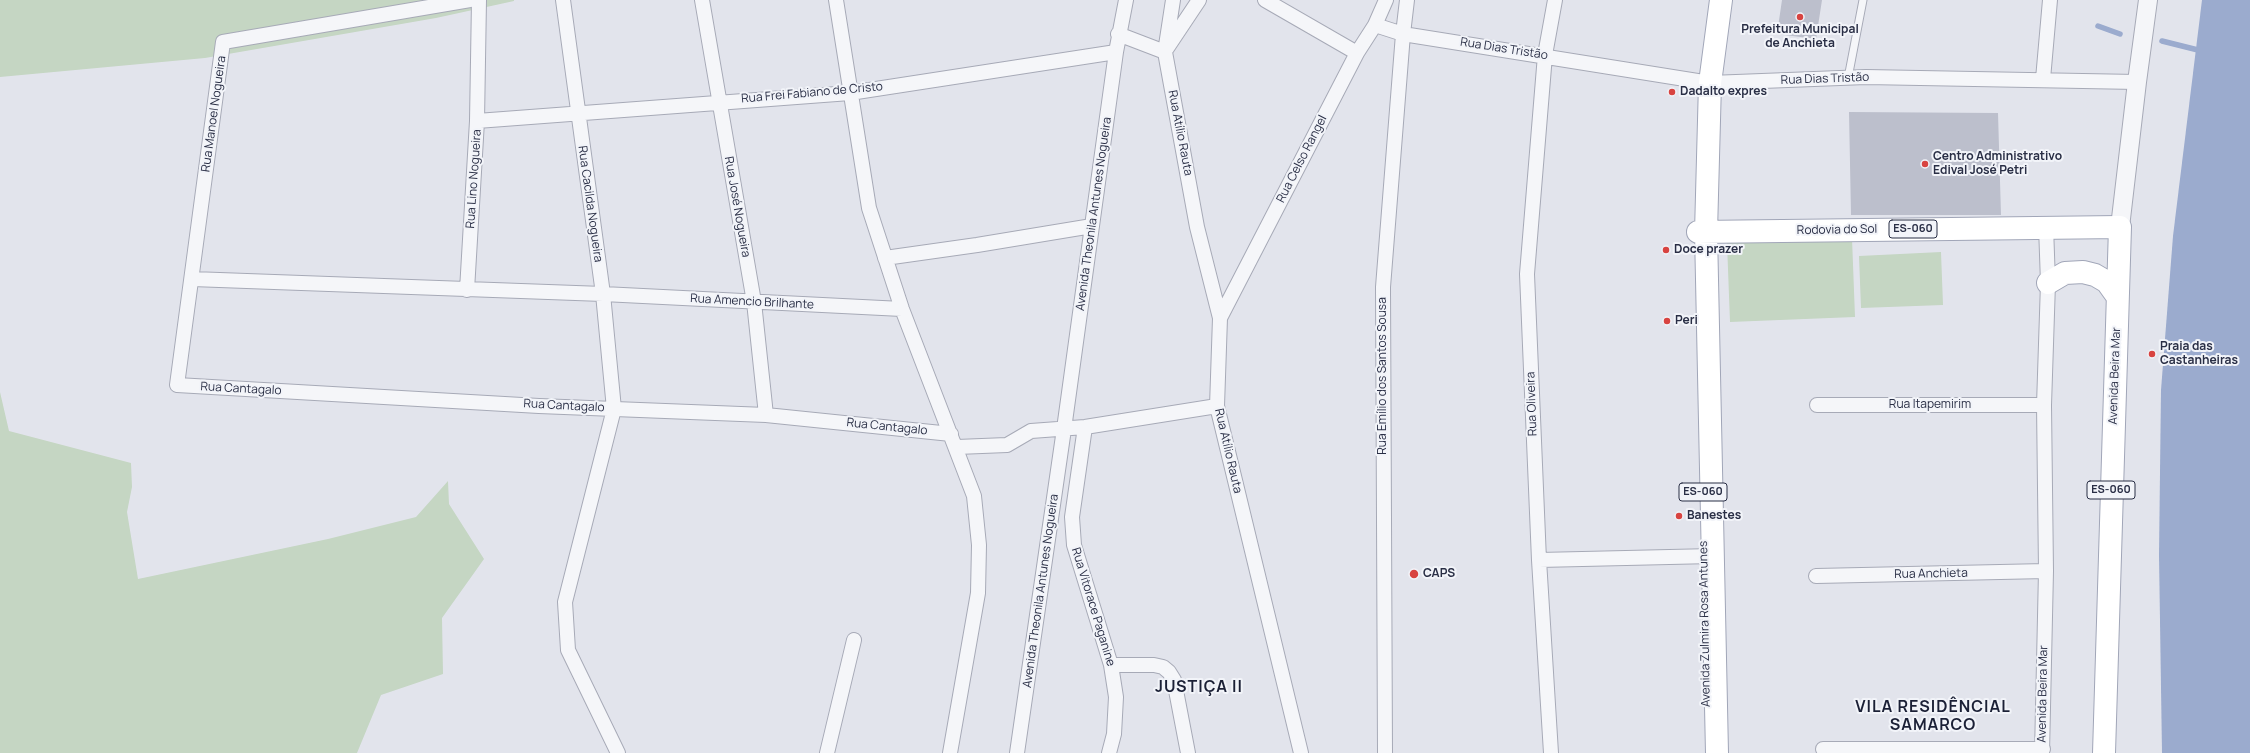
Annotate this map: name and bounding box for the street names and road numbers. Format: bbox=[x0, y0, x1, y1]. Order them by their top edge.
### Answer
street label: Rua Dias Tristão bbox=[1459, 35, 1549, 63]
street label: Rua Manoel Nogueira bbox=[199, 55, 229, 173]
street label: Rua Dias Tristão bbox=[1781, 70, 1869, 88]
street label: Rua Frei Fabiano de Cristo bbox=[741, 80, 883, 106]
street label: Rua Atílio Rauta bbox=[1165, 89, 1195, 177]
street label: Rua Celso Rangel bbox=[1274, 113, 1330, 205]
street label: Avenida Theonila Antunes Nogueira bbox=[1073, 116, 1115, 312]
street label: Rua Lino Nogueira bbox=[463, 129, 485, 229]
street label: Rua Cacilda Nogueira bbox=[575, 145, 605, 263]
street label: Rua José Nogueira bbox=[721, 155, 753, 259]
road number: ES-060 bbox=[1889, 220, 1937, 238]
street label: Rodovia do Sol bbox=[1797, 222, 1877, 238]
street label: Rua Amencio Brilhante bbox=[690, 292, 814, 312]
street label: Rua Emílio dos Santos Sousa bbox=[1376, 297, 1390, 455]
street label: Avenida Beira Mar bbox=[2106, 327, 2124, 425]
street label: Rua Oliveira bbox=[1524, 372, 1540, 436]
street label: Rua Cantagalo bbox=[200, 380, 282, 398]
street label: Rua Cantagalo bbox=[523, 397, 605, 415]
street label: Rua Itapemirim bbox=[1889, 398, 1971, 412]
street label: Rua Atílio Rauta bbox=[1211, 407, 1245, 495]
street label: Rua Cantagalo bbox=[846, 416, 928, 438]
road number: ES-060 bbox=[2087, 481, 2135, 499]
road number: ES-060 bbox=[1679, 483, 1727, 501]
street label: Avenida Theonila Antunes Nogueira bbox=[1020, 493, 1062, 689]
street label: Avenida Zulmira Rosa Antunes bbox=[1696, 541, 1714, 707]
street label: Rua Vitorace Paganine bbox=[1068, 546, 1118, 668]
street label: Rua Anchieta bbox=[1894, 566, 1968, 582]
street label: Avenida Beira Mar bbox=[2035, 645, 2051, 743]

